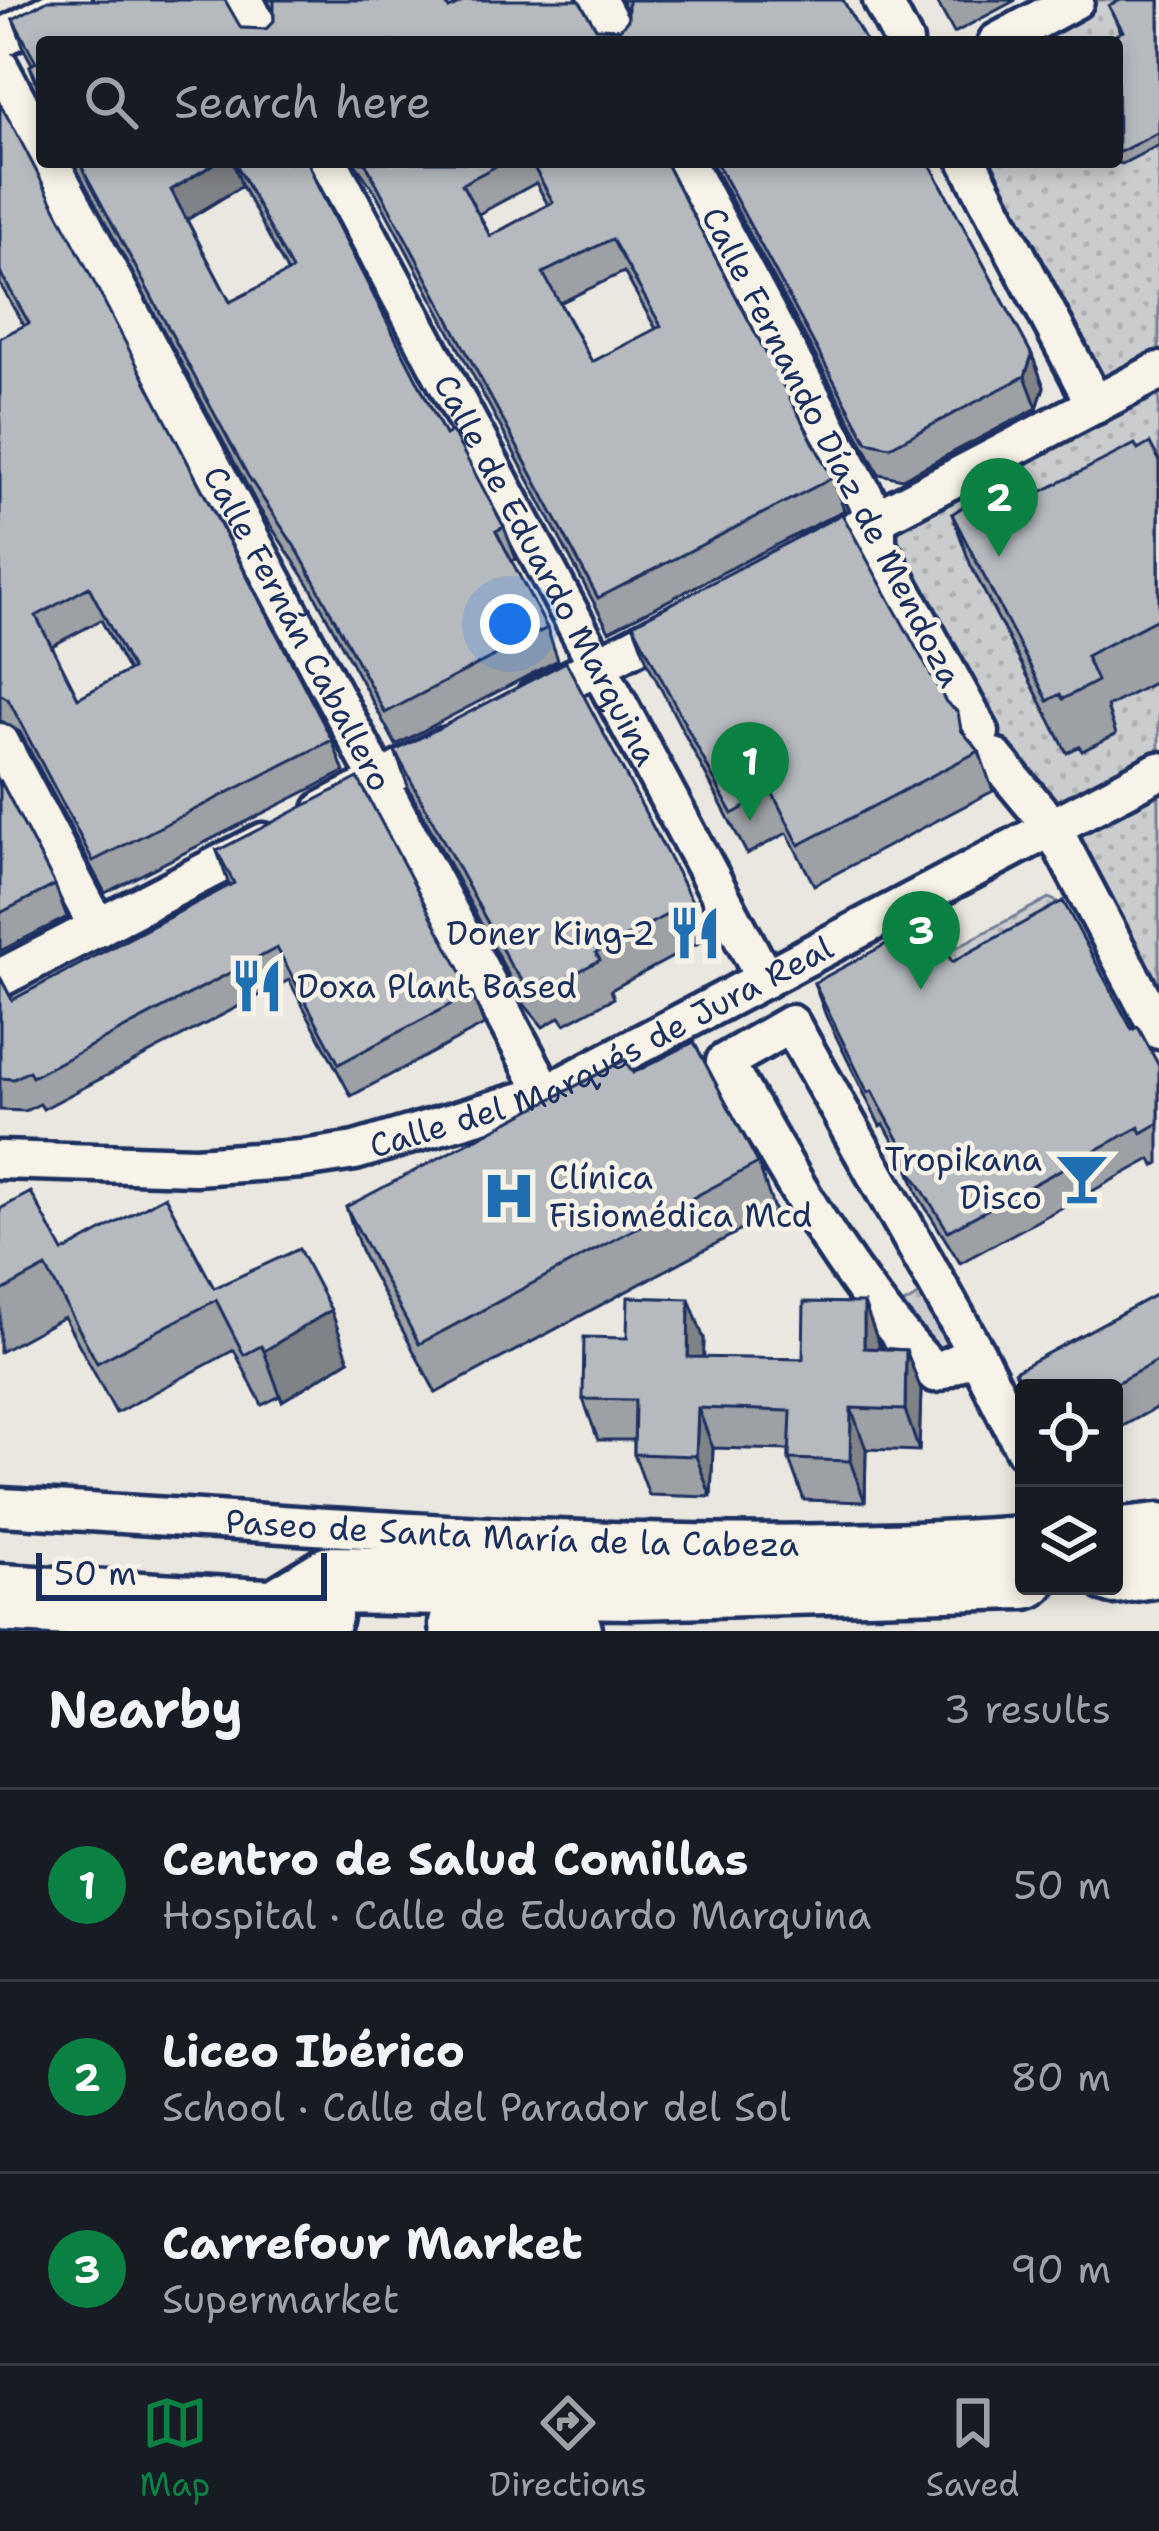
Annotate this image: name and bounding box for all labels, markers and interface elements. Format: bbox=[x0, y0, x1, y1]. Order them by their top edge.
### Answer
search box bbox=[36, 36, 1123, 168]
icon: search bbox=[78, 69, 144, 135]
text: Search here bbox=[174, 72, 431, 132]
street label: Calle Fernando Díaz de Mendoza bbox=[691, 199, 973, 695]
street label: Calle de Eduardo Marquina bbox=[424, 366, 669, 773]
street label: Calle Fernán Caballero bbox=[193, 457, 403, 799]
pin: 2 bbox=[960, 458, 1038, 557]
your location bbox=[480, 594, 540, 654]
pin: 1 bbox=[711, 722, 789, 821]
pin: 3 bbox=[882, 891, 960, 990]
restaurant icon: Doner King-2 bbox=[666, 904, 724, 962]
place label: Doner King-2 bbox=[446, 911, 655, 956]
street label: Calle del Marqués de Jura Real bbox=[364, 925, 840, 1168]
restaurant icon: Doxa Plant Based bbox=[228, 957, 286, 1015]
place label: Doxa Plant Based bbox=[297, 964, 577, 1009]
place label: Tropikana Disco bbox=[884, 1137, 1042, 1220]
bar icon: Tropikana Disco bbox=[1053, 1149, 1111, 1207]
place label: Clínica Fisiomédica Mcd bbox=[549, 1155, 812, 1238]
hospital icon: Clínica Fisiomédica Mcd bbox=[480, 1167, 538, 1225]
map controls bbox=[1015, 1379, 1123, 1595]
button: locate bbox=[1015, 1379, 1123, 1487]
button: layers bbox=[1015, 1487, 1123, 1595]
street label: Paseo de Santa María de la Cabeza bbox=[224, 1498, 799, 1566]
scale bar bbox=[36, 1547, 327, 1600]
text: 50 m bbox=[54, 1551, 137, 1596]
text: Nearby bbox=[48, 1675, 243, 1743]
text: 3 results bbox=[944, 1683, 1111, 1735]
text: Centro de Salud Comillas bbox=[162, 1829, 748, 1889]
text: 1 bbox=[78, 1859, 96, 1911]
text: 50 m bbox=[1013, 1859, 1111, 1911]
text: Hospital · Calle de Eduardo Marquina bbox=[162, 1889, 871, 1941]
text: Liceo Ibérico bbox=[162, 2021, 465, 2081]
text: 2 bbox=[73, 2051, 101, 2103]
text: 80 m bbox=[1010, 2051, 1111, 2103]
text: School · Calle del Parador del Sol bbox=[162, 2081, 790, 2133]
text: Carrefour Market bbox=[162, 2213, 583, 2273]
text: 3 bbox=[73, 2243, 101, 2295]
text: 90 m bbox=[1010, 2243, 1111, 2295]
text: Supermarket bbox=[162, 2273, 400, 2325]
tab: Map bbox=[140, 2390, 210, 2507]
tab: Directions bbox=[489, 2390, 647, 2507]
tab: Saved bbox=[926, 2390, 1019, 2507]

